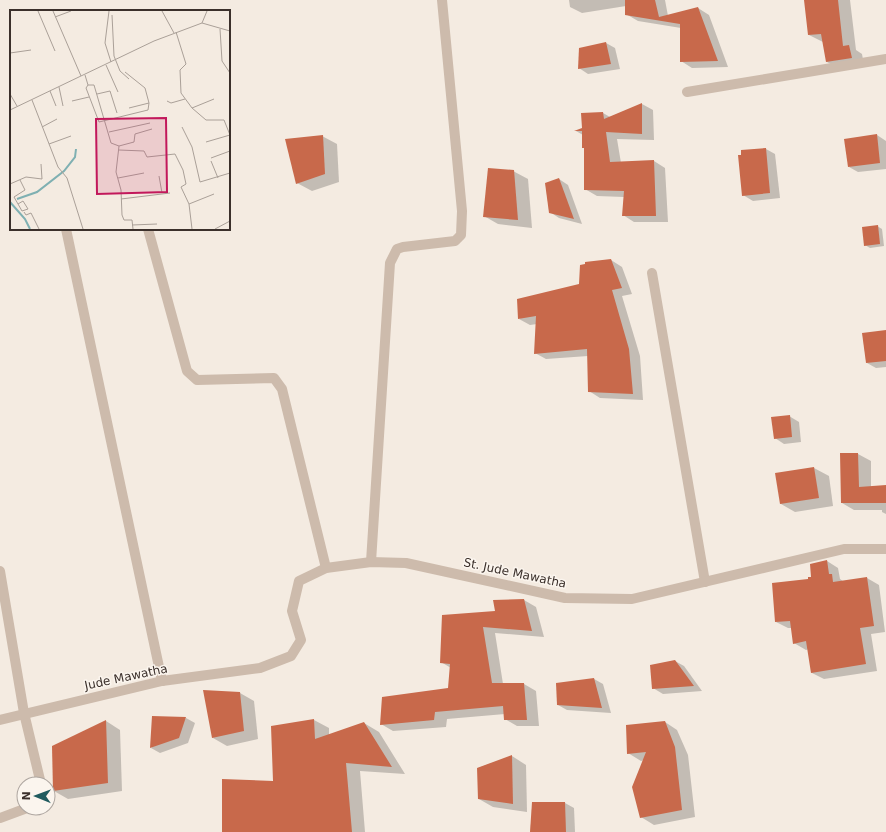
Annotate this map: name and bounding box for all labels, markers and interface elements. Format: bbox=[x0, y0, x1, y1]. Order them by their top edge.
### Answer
inset map bbox=[10, 10, 230, 230]
street label: St. Jude Mawatha bbox=[462, 555, 568, 591]
street label: Jude Mawatha bbox=[82, 661, 169, 693]
north arrow bbox=[16, 776, 56, 816]
text: N bbox=[20, 791, 33, 801]

